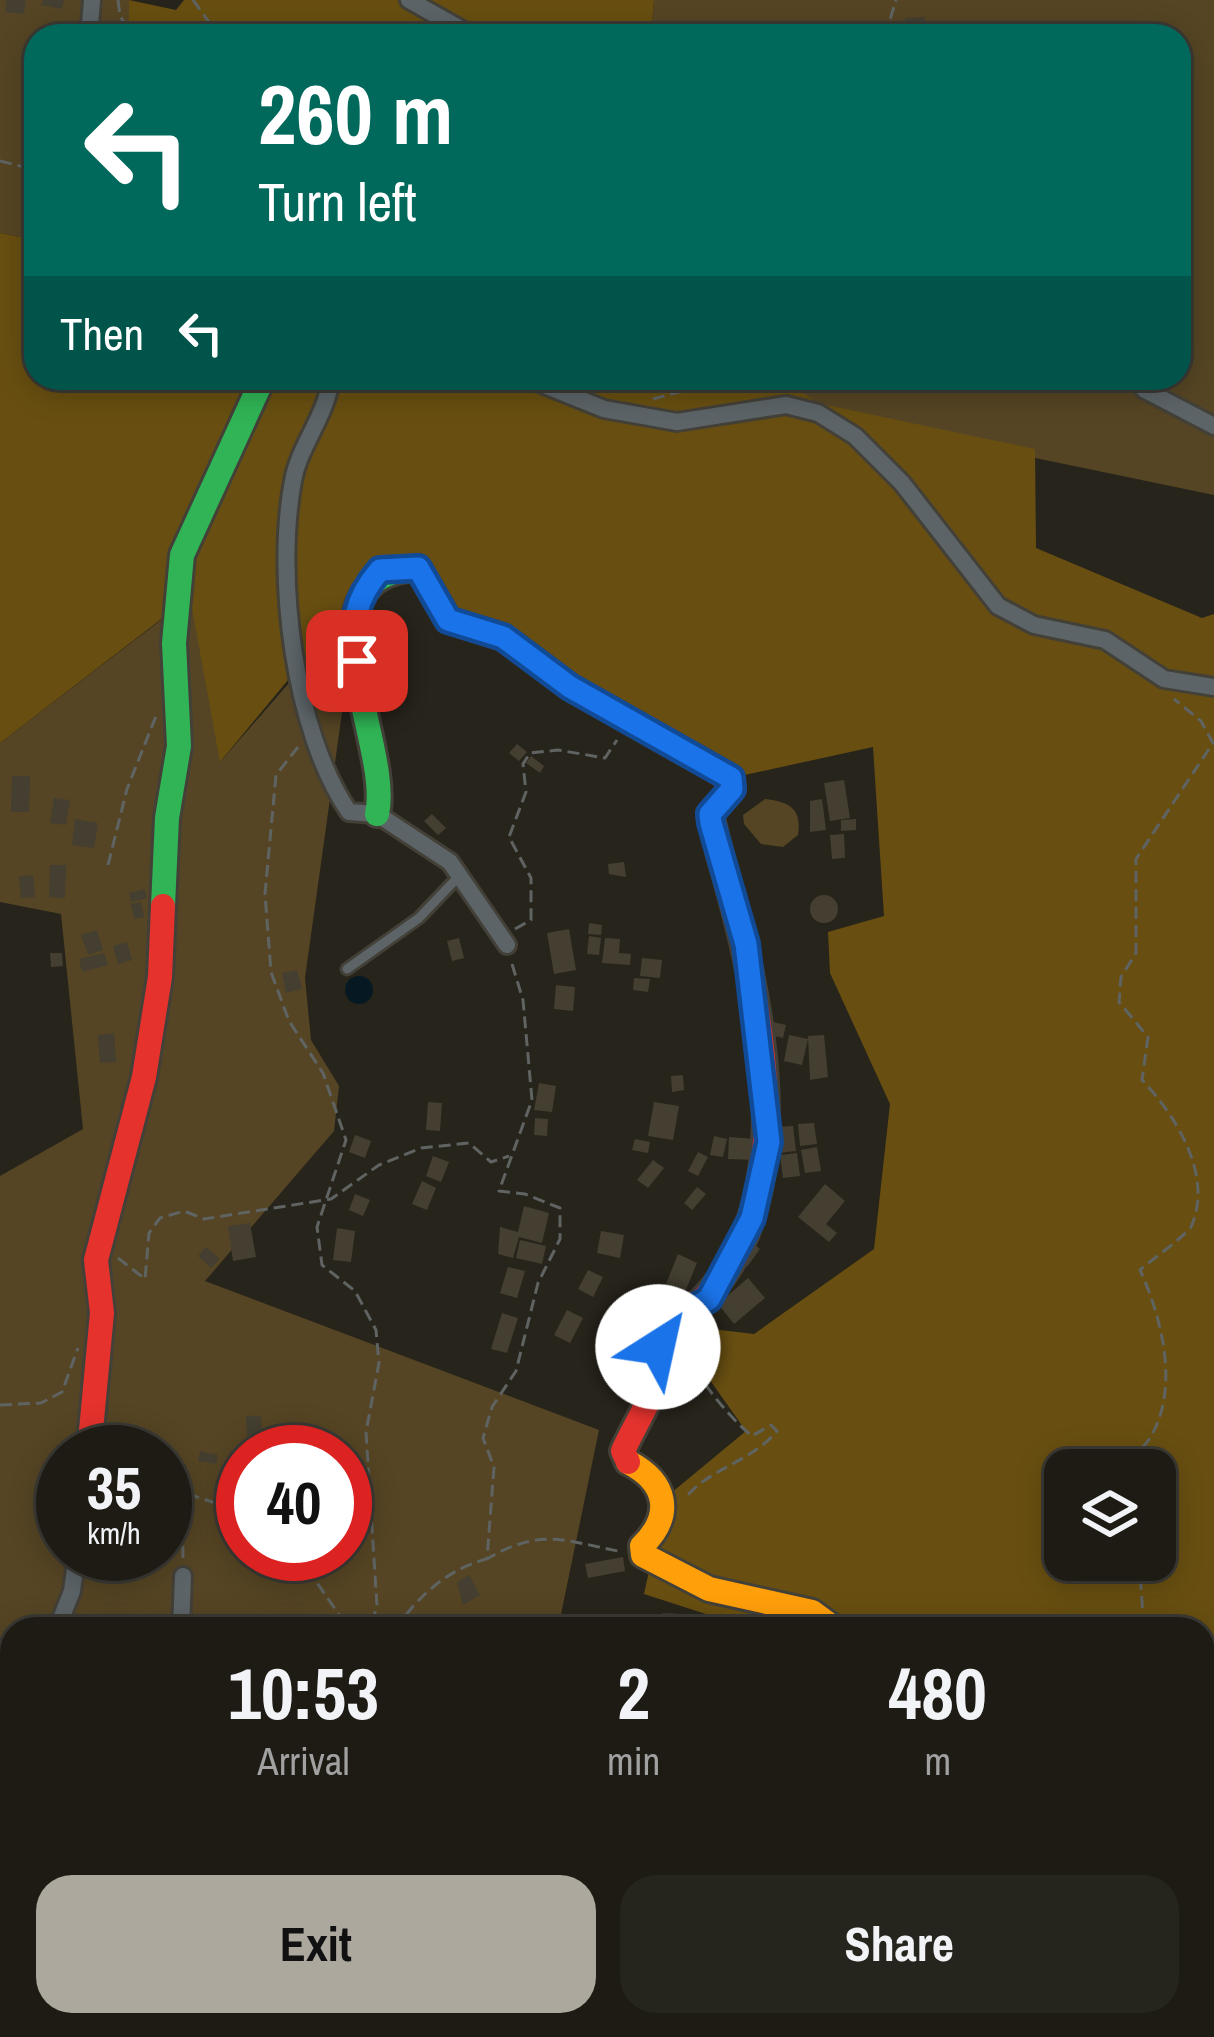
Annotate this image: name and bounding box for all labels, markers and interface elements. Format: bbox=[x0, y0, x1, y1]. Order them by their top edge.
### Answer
text: 260 m bbox=[258, 57, 453, 170]
icon: left bbox=[60, 72, 216, 228]
text: Turn left bbox=[258, 165, 417, 238]
icon: left bbox=[168, 300, 234, 366]
text: Then bbox=[60, 303, 144, 364]
pin bbox=[306, 610, 408, 712]
icon: arrive bbox=[324, 628, 390, 694]
position arrow bbox=[595, 1284, 721, 1410]
speed limit sign: 40 bbox=[216, 1425, 372, 1581]
text: 35 bbox=[87, 1447, 141, 1528]
map controls bbox=[1044, 1449, 1176, 1581]
button: layers bbox=[1044, 1449, 1176, 1581]
text: km/h bbox=[87, 1513, 141, 1553]
text: 10:53 bbox=[228, 1644, 379, 1741]
text: 2 bbox=[617, 1644, 650, 1741]
text: 480 bbox=[888, 1644, 987, 1741]
text: Arrival bbox=[257, 1735, 350, 1787]
text: min bbox=[607, 1735, 660, 1787]
text: m bbox=[924, 1735, 951, 1787]
button: Exit bbox=[36, 1875, 596, 2013]
button: Share bbox=[620, 1875, 1179, 2013]

